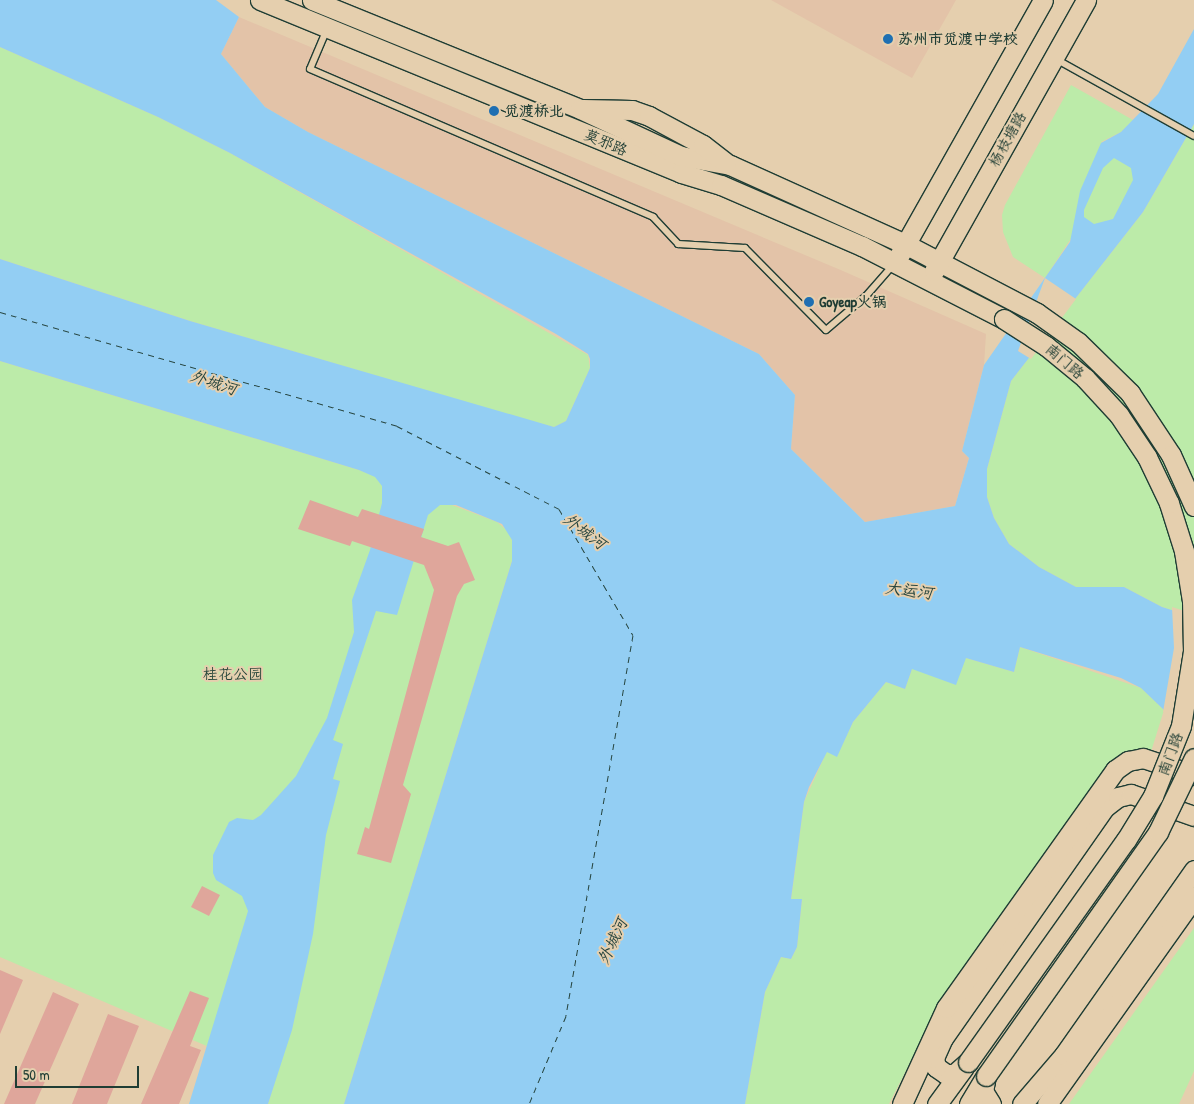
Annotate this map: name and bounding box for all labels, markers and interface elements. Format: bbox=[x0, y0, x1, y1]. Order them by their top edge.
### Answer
place label: 苏州市觅渡中学校 bbox=[898, 30, 1018, 48]
marker: 苏州市觅渡中学校 bbox=[882, 33, 894, 45]
place label: 觅渡桥北 bbox=[504, 102, 564, 120]
marker: 觅渡桥北 bbox=[488, 105, 500, 117]
street label: 杨枝塘路 bbox=[985, 108, 1029, 170]
street label: 莫邪路 bbox=[582, 125, 630, 159]
place label: Goyeap火锅 bbox=[819, 293, 887, 311]
marker: Goyeap火锅 bbox=[803, 296, 815, 308]
street label: 南门路 bbox=[1042, 340, 1088, 382]
water label: 外城河 bbox=[188, 365, 240, 399]
water label: 外城河 bbox=[560, 509, 610, 553]
water label: 大运河 bbox=[884, 578, 934, 602]
park label: 桂花公园 bbox=[203, 665, 263, 683]
street label: 南门路 bbox=[1154, 730, 1186, 778]
water label: 外城河 bbox=[593, 915, 631, 967]
scale bar bbox=[18, 1056, 141, 1088]
text: 50 m bbox=[23, 1064, 50, 1085]

